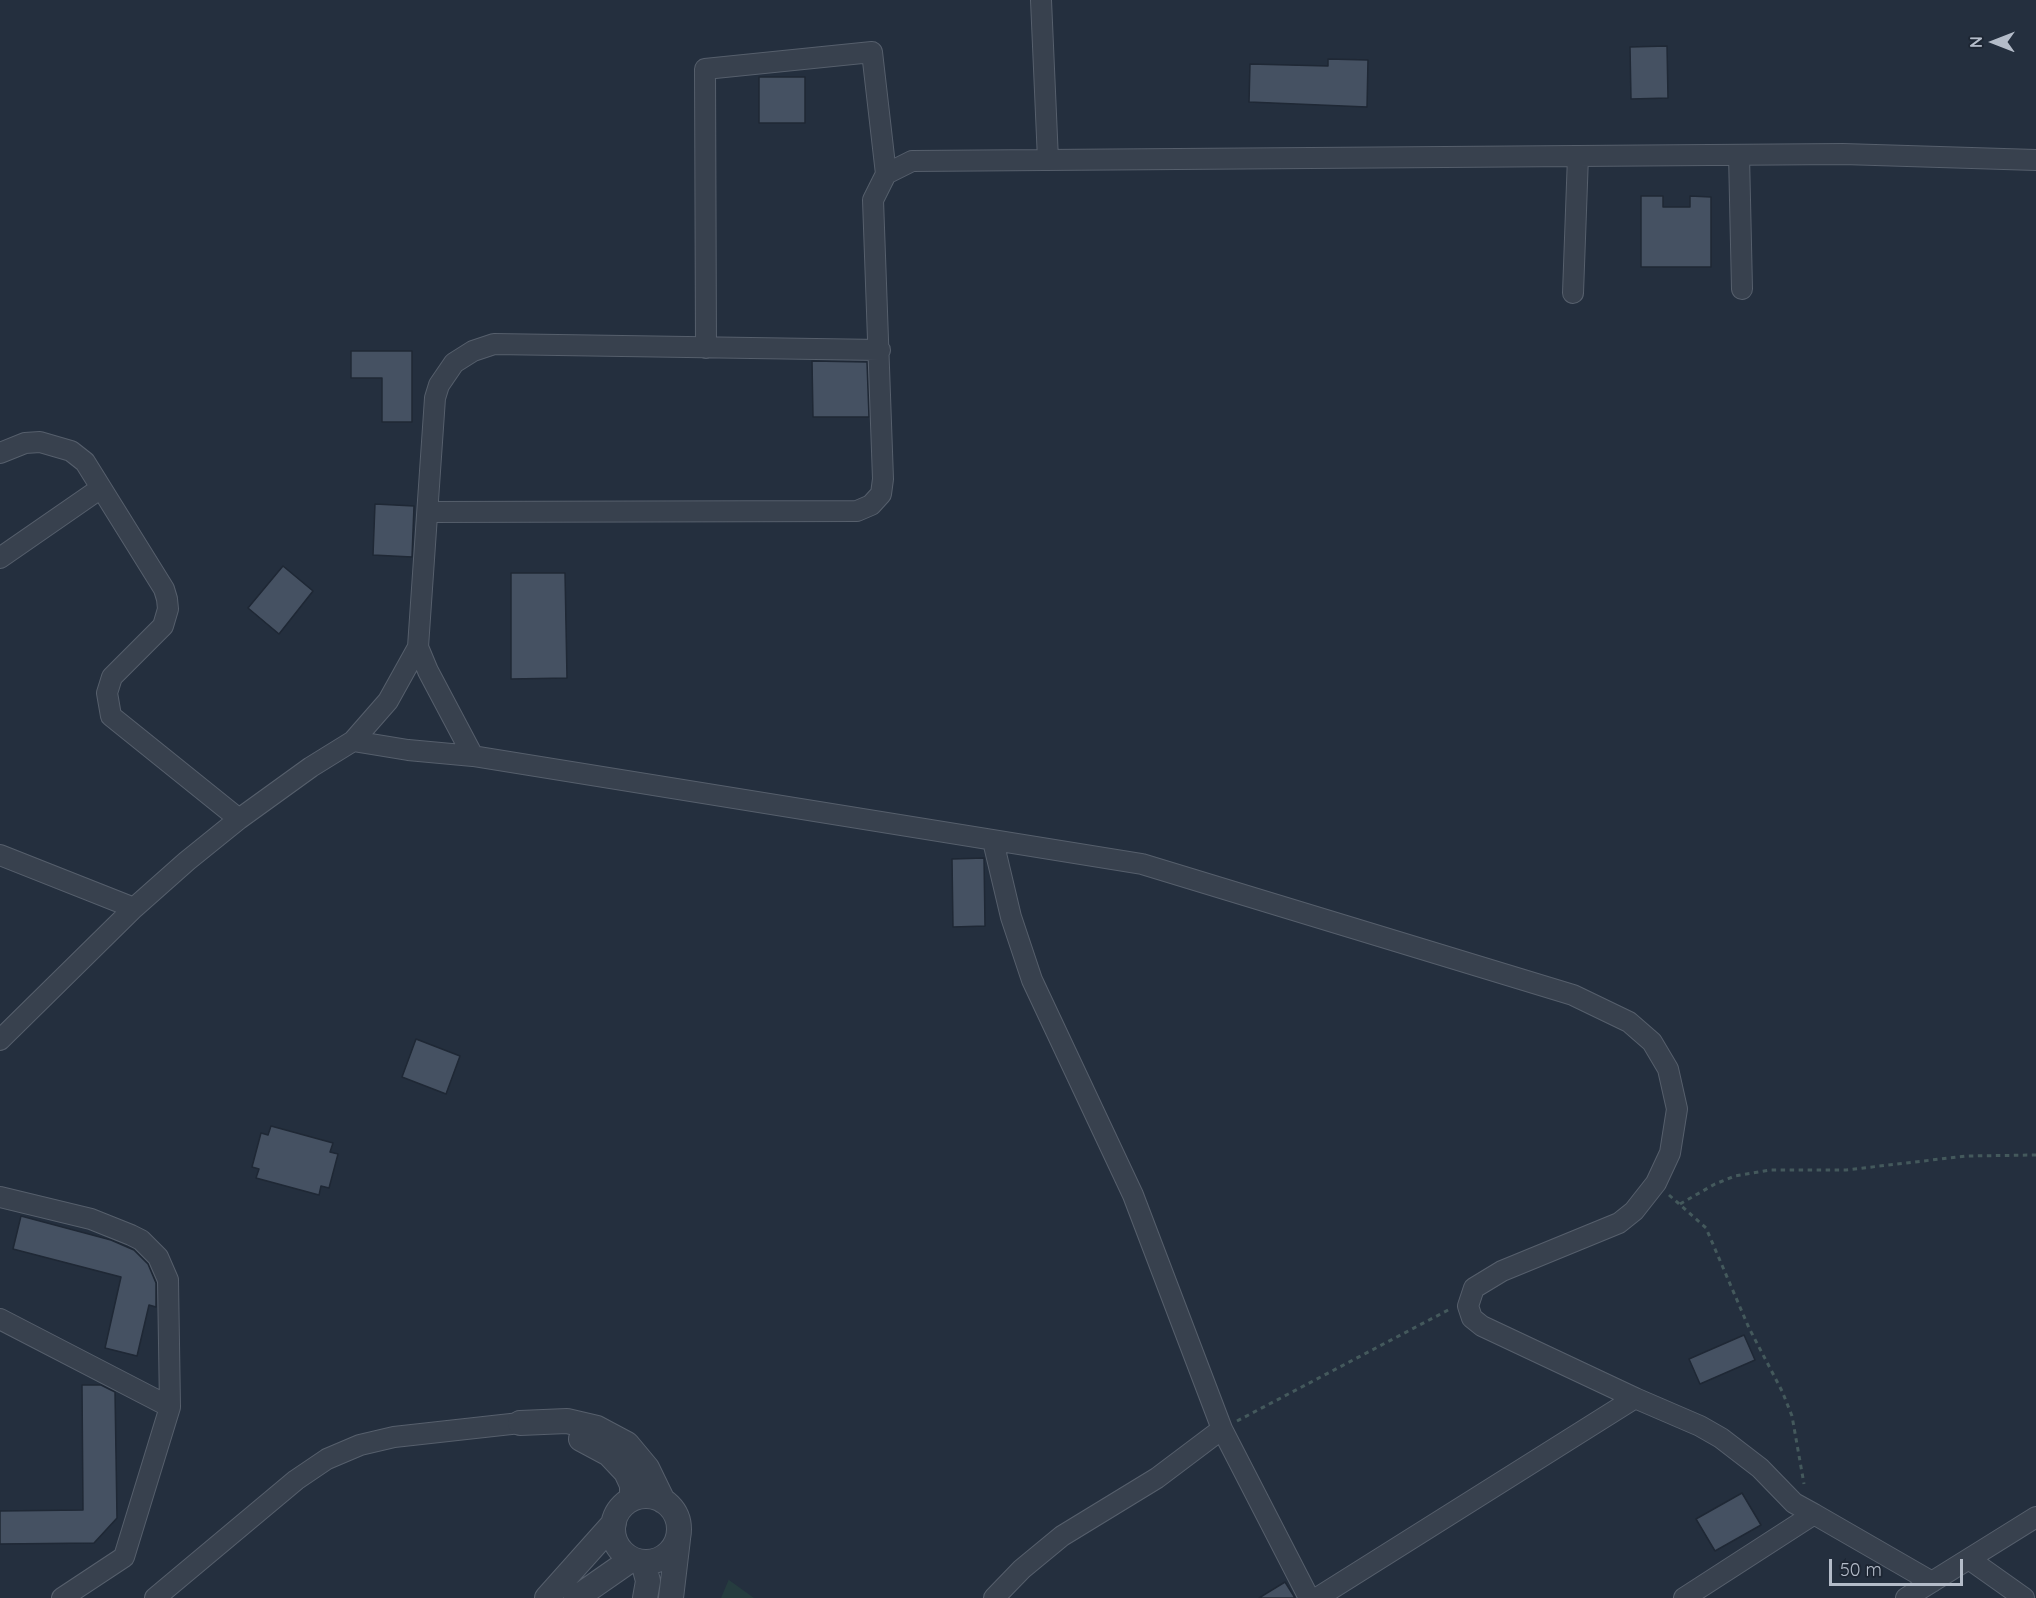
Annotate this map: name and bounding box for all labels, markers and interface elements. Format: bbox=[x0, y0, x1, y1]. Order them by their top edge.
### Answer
north arrow bbox=[1964, 12, 2024, 72]
text: N bbox=[1966, 36, 1986, 48]
scale bar bbox=[1832, 1547, 1966, 1585]
text: 50 m bbox=[1840, 1558, 1882, 1581]

